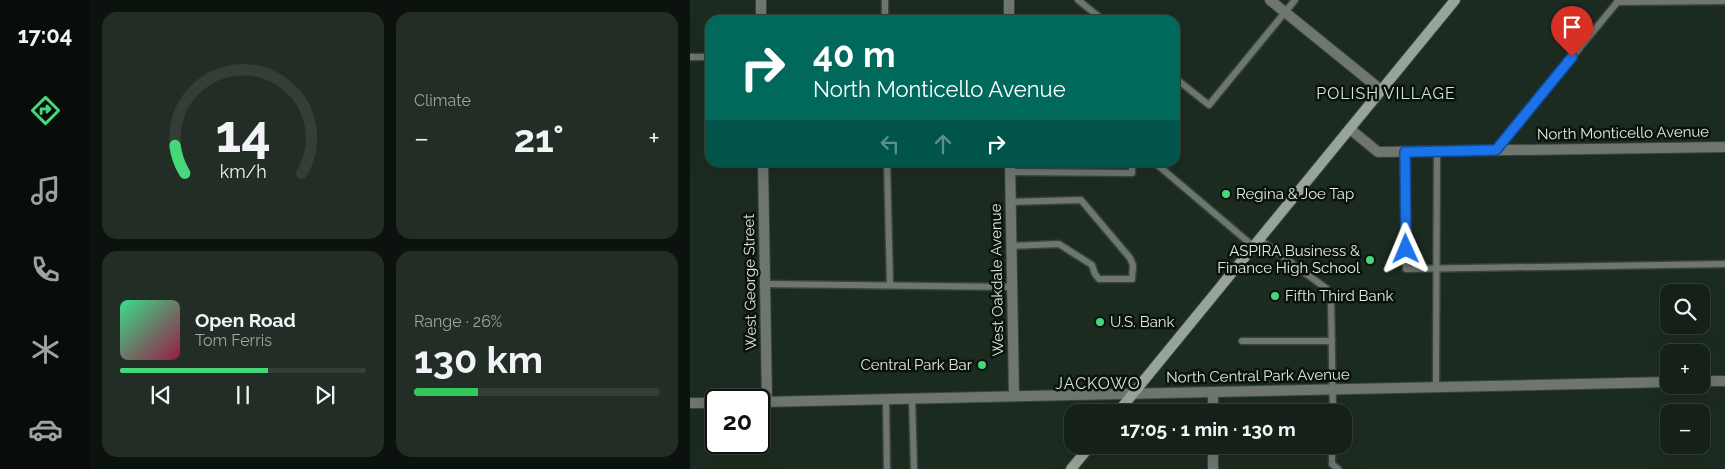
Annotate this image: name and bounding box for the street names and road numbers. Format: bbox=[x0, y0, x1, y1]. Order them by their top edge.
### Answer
street label: North Monticello Avenue bbox=[1537, 122, 1709, 144]
street label: West Oakdale Avenue bbox=[987, 203, 1007, 357]
street label: West George Street bbox=[740, 214, 760, 350]
street label: North Central Park Avenue bbox=[1166, 365, 1350, 387]

